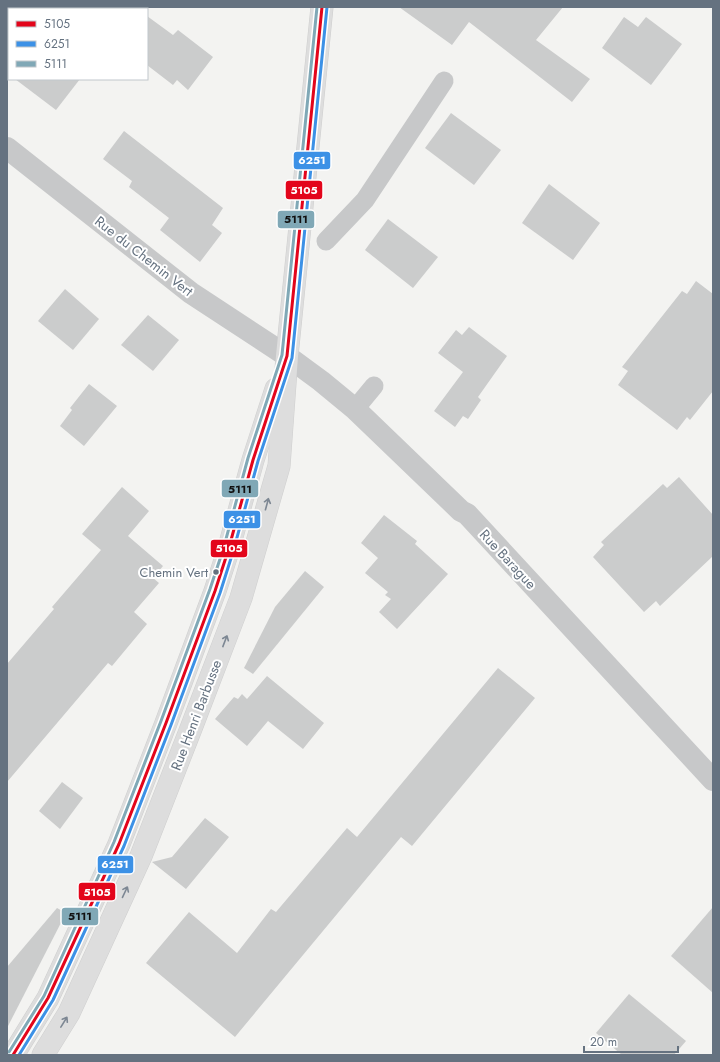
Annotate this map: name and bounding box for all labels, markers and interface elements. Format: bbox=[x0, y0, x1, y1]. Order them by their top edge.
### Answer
legend bbox=[8, 8, 148, 80]
text: 5105 bbox=[44, 15, 70, 33]
text: 6251 bbox=[44, 35, 70, 53]
text: 5111 bbox=[44, 55, 67, 73]
line badge: 6251 bbox=[293, 151, 331, 170]
text: 6251 bbox=[298, 152, 326, 168]
line badge: 5105 bbox=[285, 180, 323, 200]
text: 5105 bbox=[290, 182, 318, 198]
line badge: 5111 bbox=[277, 210, 315, 229]
street label: Rue du Chemin Vert bbox=[91, 211, 198, 301]
text: 5111 bbox=[284, 211, 308, 227]
line badge: 5111 bbox=[221, 479, 259, 498]
text: 5111 bbox=[228, 481, 252, 497]
one-way arrow bbox=[264, 497, 272, 510]
line badge: 6251 bbox=[223, 510, 261, 529]
text: 6251 bbox=[228, 511, 256, 527]
street label: Rue Barague bbox=[475, 525, 541, 593]
line badge: 5105 bbox=[210, 539, 248, 558]
text: 5105 bbox=[215, 540, 243, 556]
place label: Chemin Vert bbox=[140, 563, 209, 582]
marker: Chemin Vert bbox=[211, 567, 221, 577]
one-way arrow bbox=[221, 635, 229, 647]
street label: Rue Henri Barbusse bbox=[166, 657, 226, 773]
line badge: 6251 bbox=[97, 855, 134, 874]
text: 6251 bbox=[101, 856, 129, 872]
line badge: 5105 bbox=[78, 882, 116, 901]
text: 5105 bbox=[83, 884, 111, 900]
one-way arrow bbox=[121, 886, 129, 898]
line badge: 5111 bbox=[61, 907, 99, 926]
text: 5111 bbox=[68, 908, 92, 924]
one-way arrow bbox=[60, 1016, 68, 1028]
scale bar bbox=[584, 1028, 678, 1054]
text: 20 m bbox=[590, 1033, 617, 1051]

